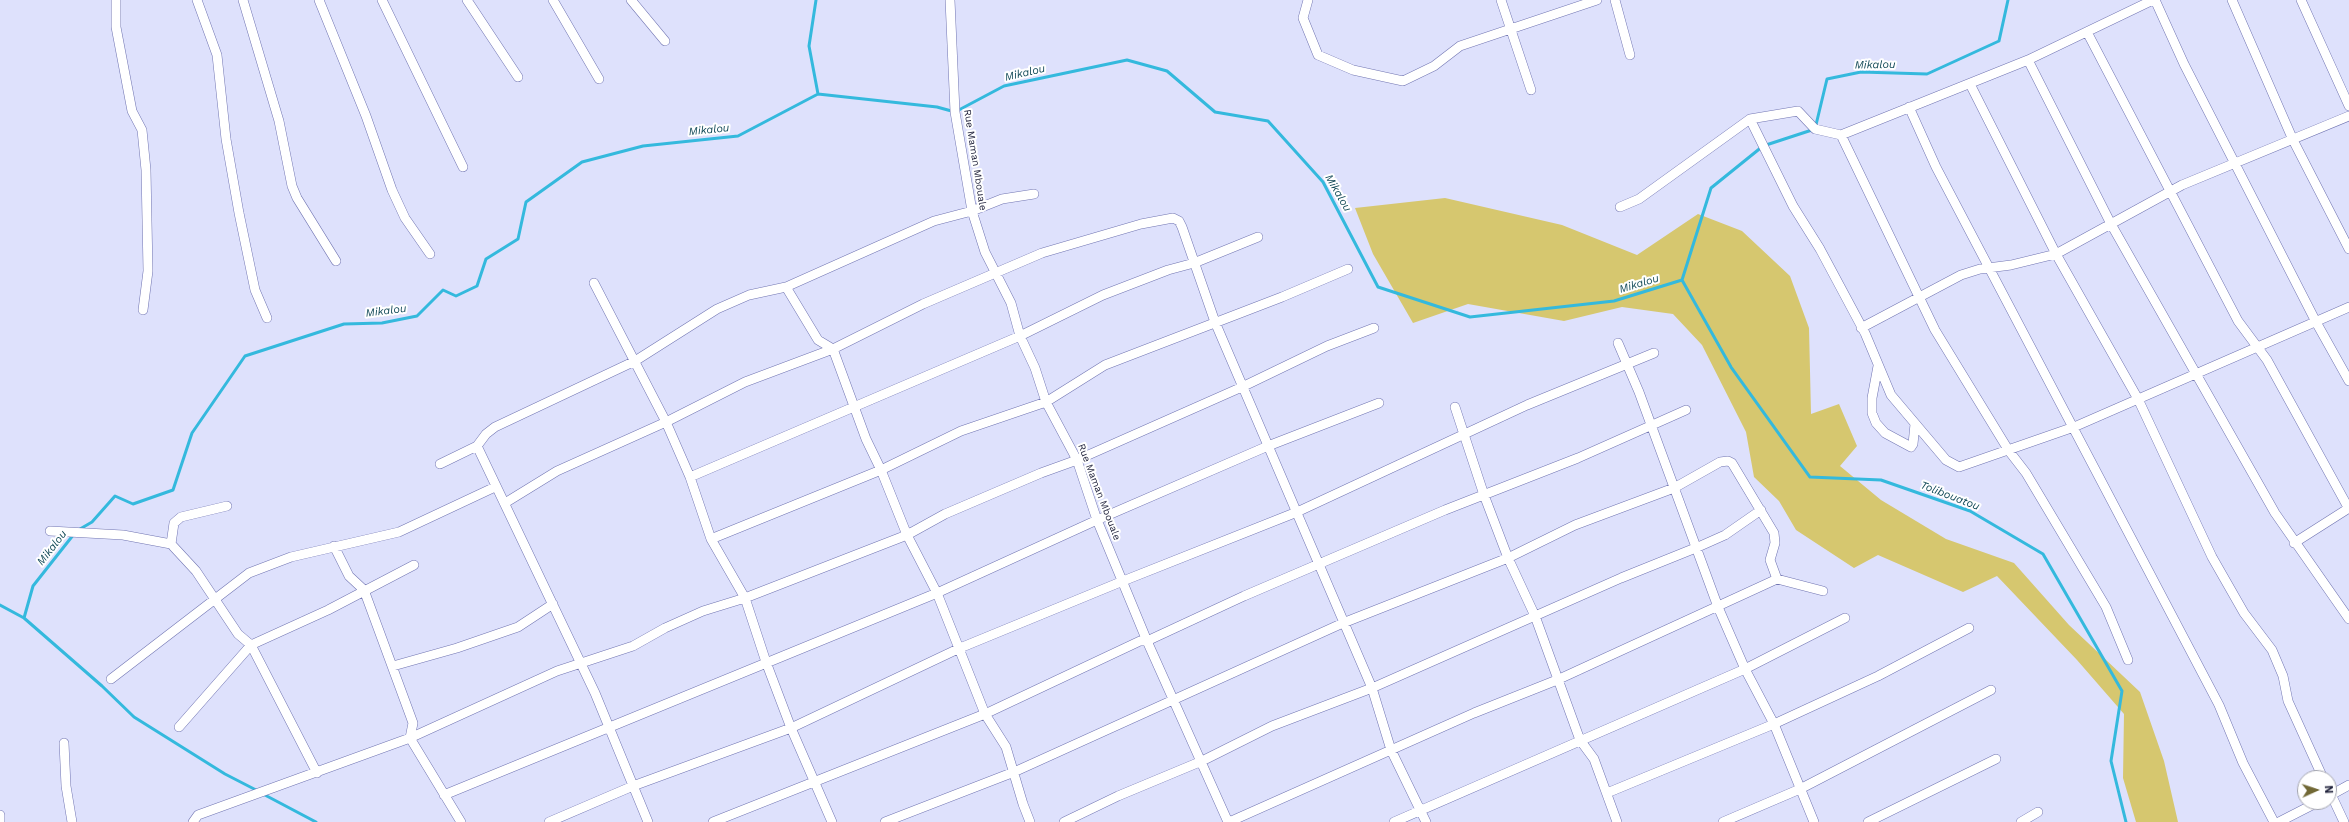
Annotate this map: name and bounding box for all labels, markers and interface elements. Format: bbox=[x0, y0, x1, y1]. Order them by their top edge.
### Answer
water label: Mikalou bbox=[1854, 58, 1896, 72]
water label: Mikalou bbox=[1004, 62, 1046, 84]
street label: Rue Maman Mbouale bbox=[961, 109, 989, 211]
water label: Mikalou bbox=[688, 121, 730, 139]
water label: Mikalou bbox=[1322, 172, 1354, 214]
water label: Mikalou bbox=[1618, 272, 1660, 296]
water label: Mikalou bbox=[365, 302, 407, 320]
street label: Rue Maman Mbouale bbox=[1075, 442, 1123, 542]
water label: Tolibouatou bbox=[1919, 479, 1981, 513]
water label: Mikalou bbox=[34, 528, 70, 568]
north arrow bbox=[2297, 770, 2337, 810]
text: N bbox=[2322, 785, 2335, 794]

